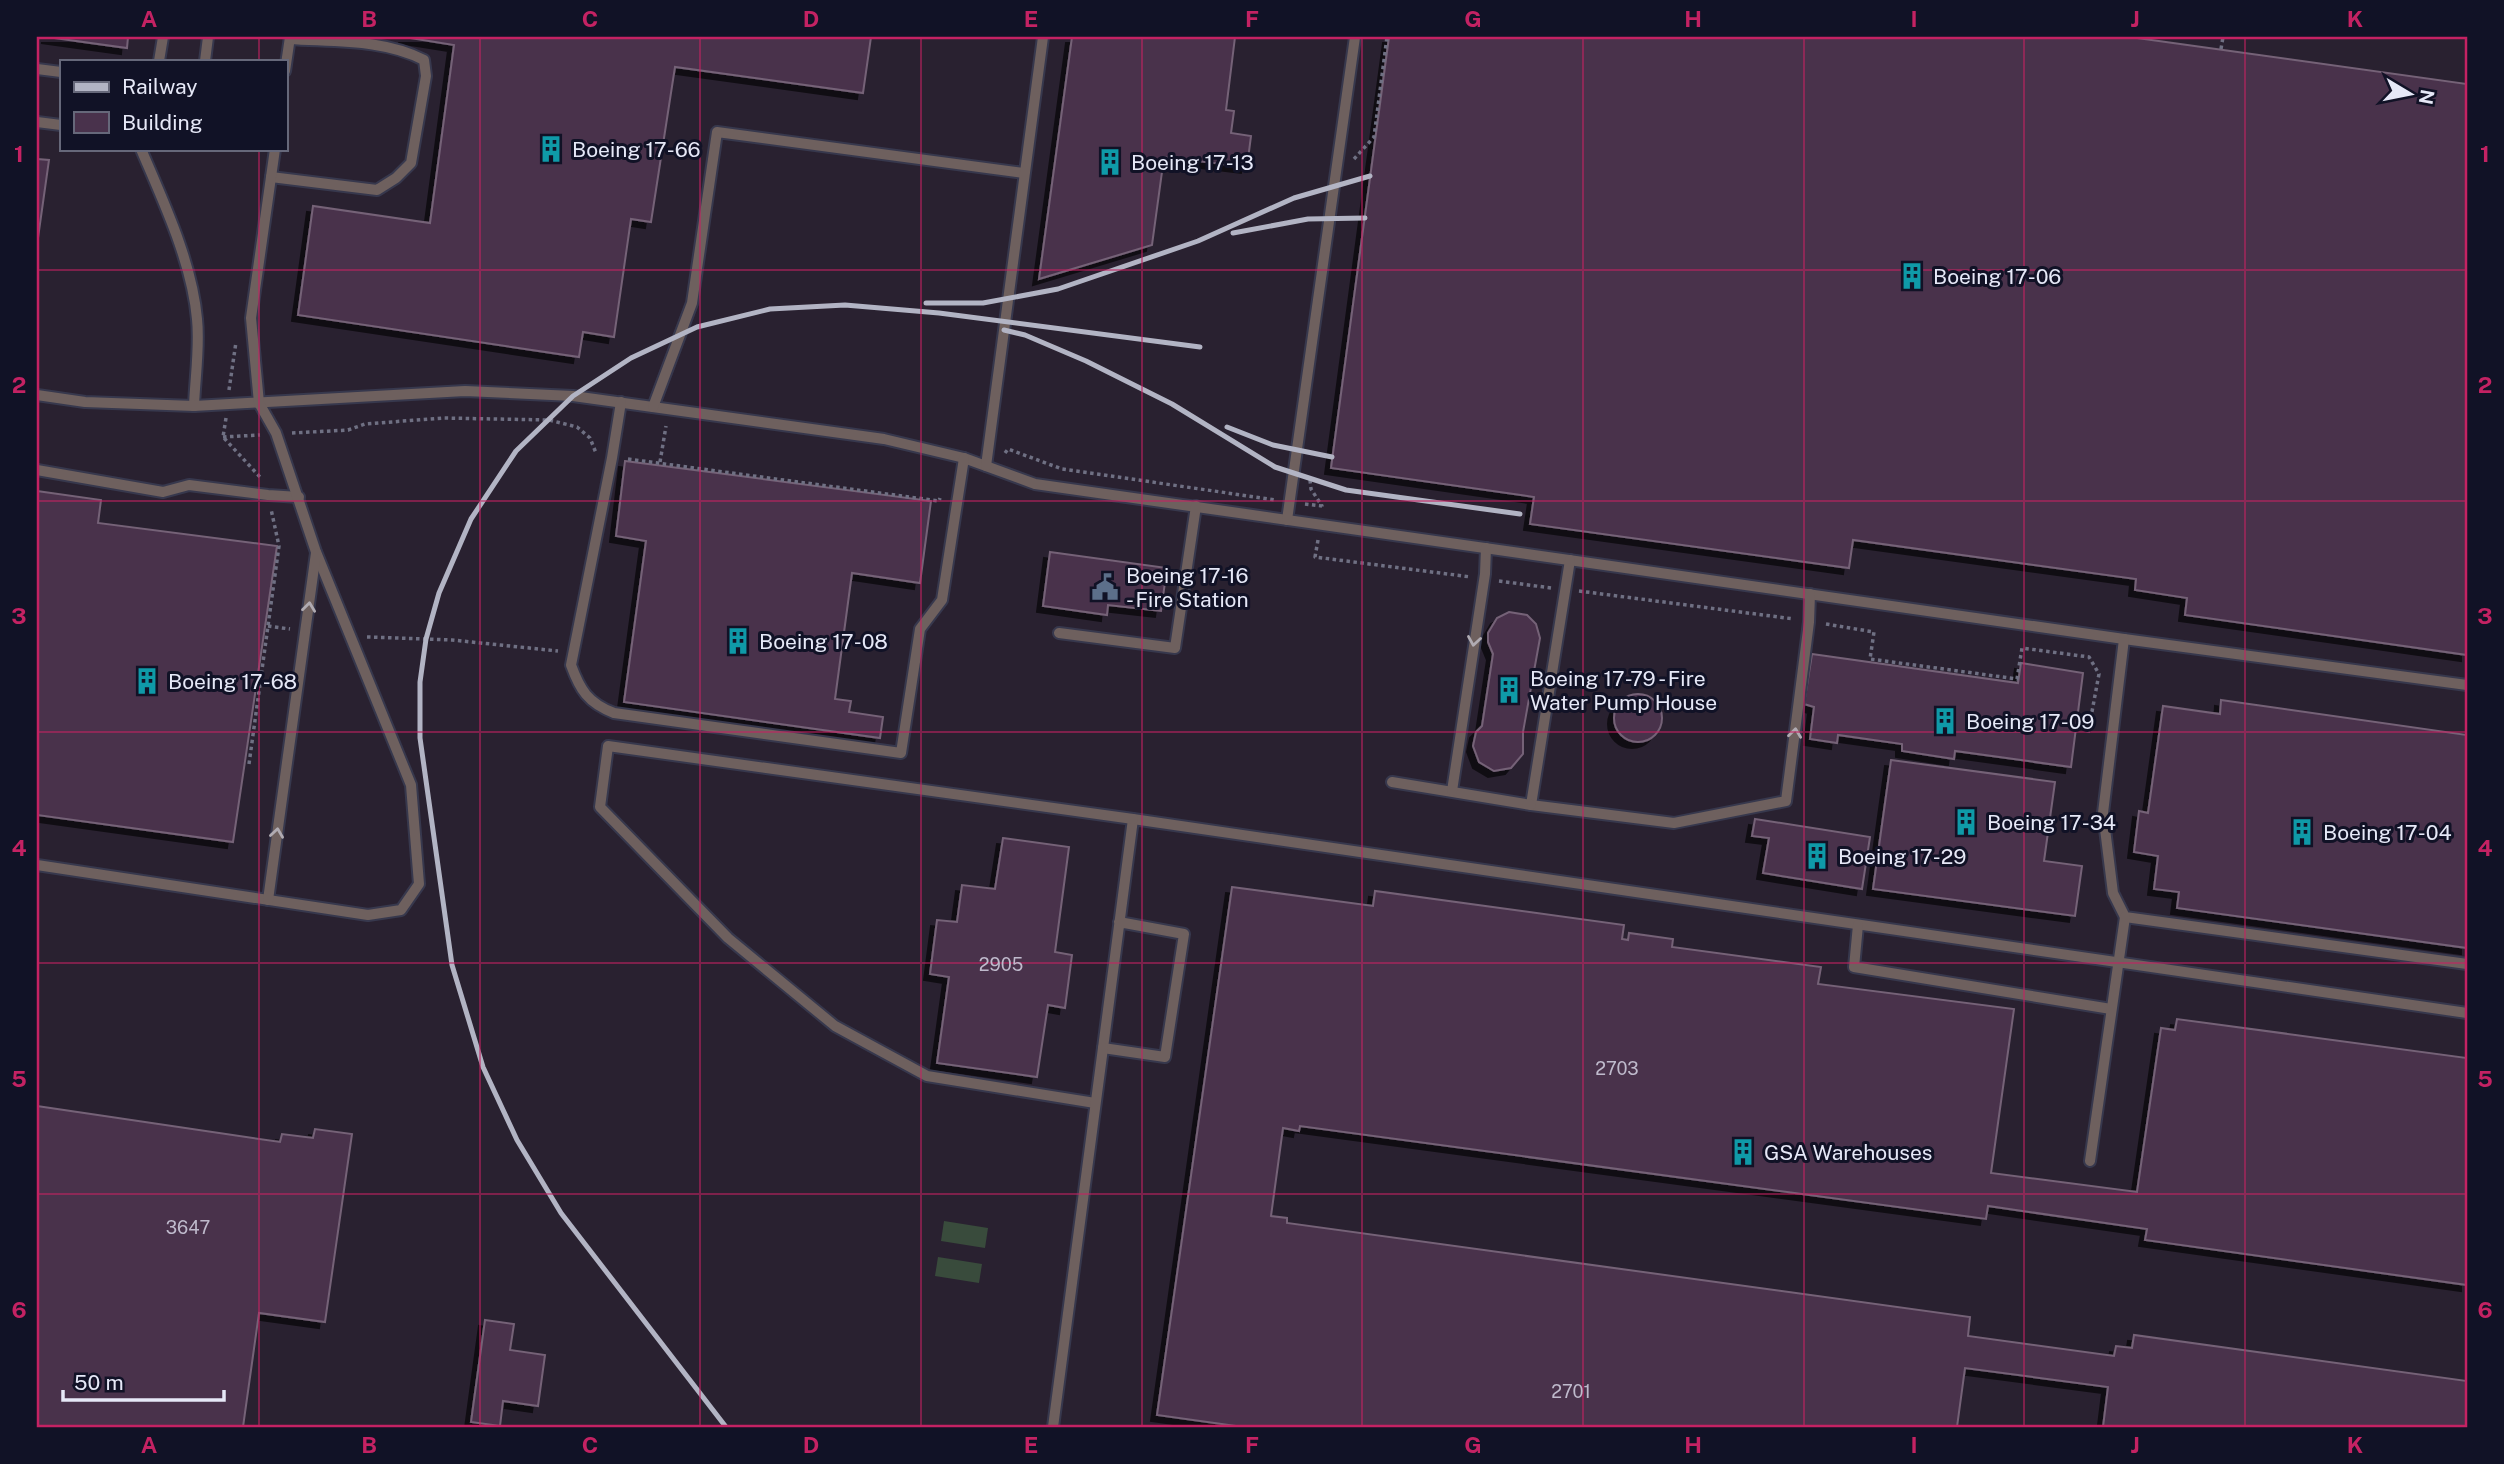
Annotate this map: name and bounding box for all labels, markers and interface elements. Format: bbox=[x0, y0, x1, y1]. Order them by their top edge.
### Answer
text: A bbox=[141, 5, 158, 32]
text: B bbox=[361, 5, 377, 32]
text: C bbox=[582, 5, 598, 32]
text: D bbox=[803, 5, 819, 32]
text: E bbox=[1024, 5, 1038, 32]
text: F bbox=[1245, 5, 1259, 32]
text: G bbox=[1464, 5, 1482, 32]
text: H bbox=[1684, 5, 1702, 32]
text: I bbox=[1910, 5, 1918, 32]
text: J bbox=[2130, 5, 2140, 32]
text: K bbox=[2347, 5, 2363, 32]
legend bbox=[60, 60, 287, 150]
north arrow bbox=[2374, 60, 2444, 130]
text: Railway bbox=[122, 74, 198, 99]
text: N bbox=[2415, 88, 2439, 106]
text: Building bbox=[122, 110, 203, 135]
building icon: Boeing 17-66 bbox=[536, 134, 566, 164]
place label: Boeing 17-66 bbox=[572, 137, 701, 162]
text: 1 bbox=[14, 140, 24, 167]
text: 1 bbox=[2480, 140, 2490, 167]
building icon: Boeing 17-13 bbox=[1095, 147, 1125, 177]
place label: Boeing 17-13 bbox=[1131, 150, 1254, 175]
building icon: Boeing 17-06 bbox=[1897, 261, 1927, 291]
place label: Boeing 17-06 bbox=[1933, 264, 2061, 289]
text: 2 bbox=[12, 371, 26, 398]
text: 2 bbox=[2478, 371, 2492, 398]
place label: Boeing 17-16 - Fire Station bbox=[1126, 563, 1249, 612]
public building icon: Boeing 17-16 - Fire Station bbox=[1090, 572, 1120, 602]
text: 3 bbox=[11, 602, 27, 629]
one-way arrow bbox=[301, 602, 316, 613]
text: 3 bbox=[2477, 602, 2493, 629]
building icon: Boeing 17-08 bbox=[723, 626, 753, 656]
place label: Boeing 17-08 bbox=[759, 629, 888, 654]
one-way arrow bbox=[1467, 636, 1482, 647]
building icon: Boeing 17-68 bbox=[132, 666, 162, 696]
place label: Boeing 17-79 - Fire Water Pump House bbox=[1530, 666, 1717, 715]
place label: Boeing 17-68 bbox=[168, 669, 297, 694]
building icon: Boeing 17-79 - Fire Water Pump House bbox=[1494, 675, 1524, 705]
building icon: Boeing 17-09 bbox=[1930, 706, 1960, 736]
place label: Boeing 17-09 bbox=[1966, 709, 2094, 734]
one-way arrow bbox=[1787, 727, 1802, 739]
building icon: Boeing 17-34 bbox=[1951, 807, 1981, 837]
place label: Boeing 17-34 bbox=[1987, 810, 2116, 835]
building icon: Boeing 17-04 bbox=[2287, 817, 2317, 847]
place label: Boeing 17-04 bbox=[2323, 820, 2452, 845]
one-way arrow bbox=[270, 827, 285, 839]
text: 4 bbox=[11, 834, 27, 861]
text: 4 bbox=[2477, 834, 2493, 861]
building icon: Boeing 17-29 bbox=[1802, 841, 1832, 871]
place label: Boeing 17-29 bbox=[1838, 844, 1966, 869]
house number: 2905 bbox=[979, 954, 1023, 975]
house number: 2703 bbox=[1595, 1058, 1639, 1079]
text: 5 bbox=[11, 1065, 27, 1092]
text: 5 bbox=[2477, 1065, 2493, 1092]
building icon: GSA Warehouses bbox=[1728, 1137, 1758, 1167]
place label: GSA Warehouses bbox=[1764, 1140, 1932, 1165]
house number: 3647 bbox=[166, 1217, 210, 1238]
text: 6 bbox=[11, 1296, 27, 1323]
text: 6 bbox=[2477, 1296, 2493, 1323]
scale bar bbox=[63, 1359, 224, 1403]
text: 50 m bbox=[74, 1370, 124, 1395]
house number: 2701 bbox=[1551, 1381, 1591, 1402]
text: A bbox=[141, 1431, 158, 1458]
text: B bbox=[361, 1431, 377, 1458]
text: C bbox=[582, 1431, 598, 1458]
text: D bbox=[803, 1431, 819, 1458]
text: E bbox=[1024, 1431, 1038, 1458]
text: F bbox=[1245, 1431, 1259, 1458]
text: G bbox=[1464, 1431, 1482, 1458]
text: H bbox=[1684, 1431, 1702, 1458]
text: I bbox=[1910, 1431, 1918, 1458]
text: J bbox=[2130, 1431, 2140, 1458]
text: K bbox=[2347, 1431, 2363, 1458]

